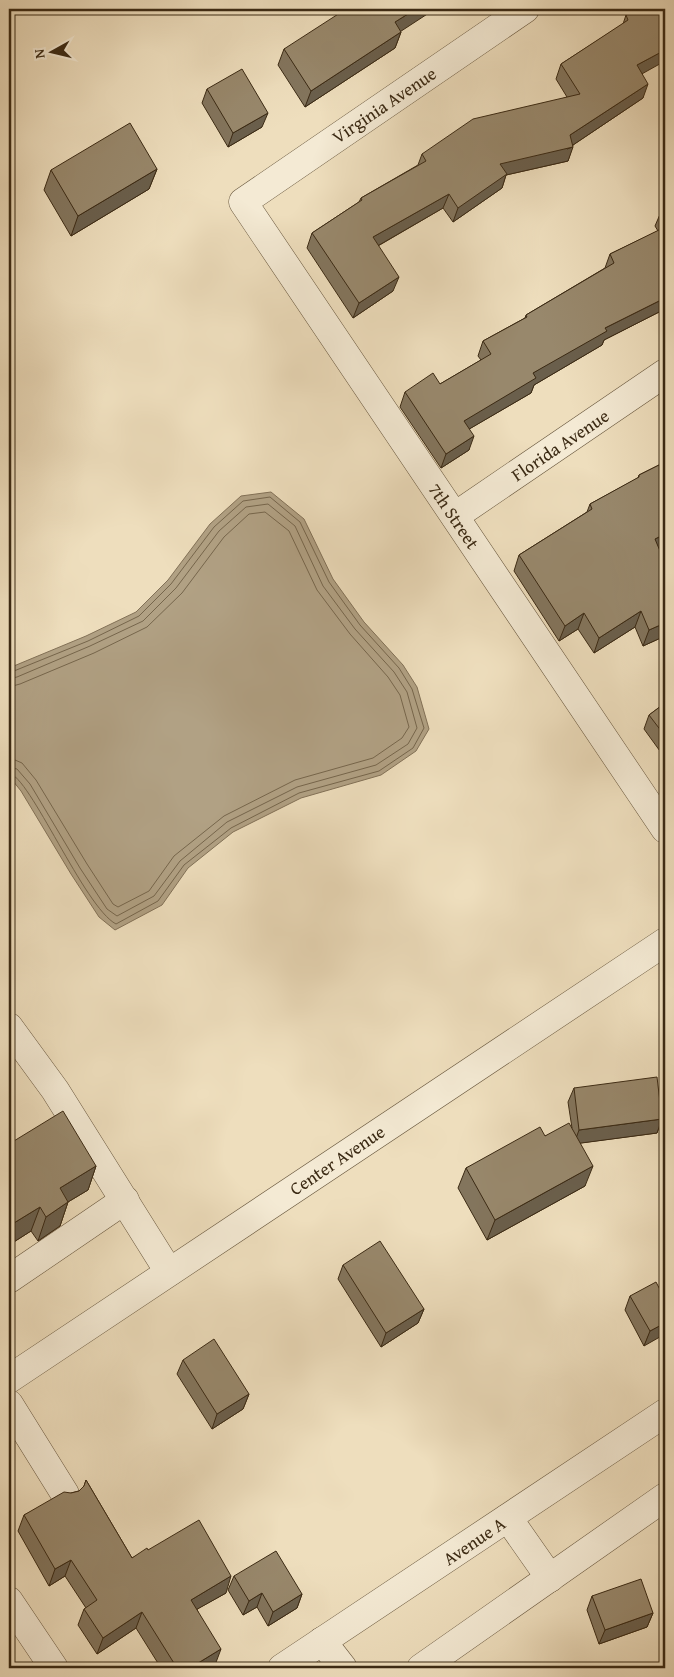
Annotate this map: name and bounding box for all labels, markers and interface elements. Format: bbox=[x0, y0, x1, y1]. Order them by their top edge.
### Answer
north arrow bbox=[28, 28, 78, 78]
text: N bbox=[28, 47, 50, 60]
street label: Virginia Avenue bbox=[326, 60, 442, 150]
street label: Florida Avenue bbox=[506, 402, 614, 488]
street label: 7th Street bbox=[422, 478, 486, 555]
street label: Center Avenue bbox=[284, 1118, 390, 1202]
street label: Avenue A bbox=[437, 1510, 511, 1572]

